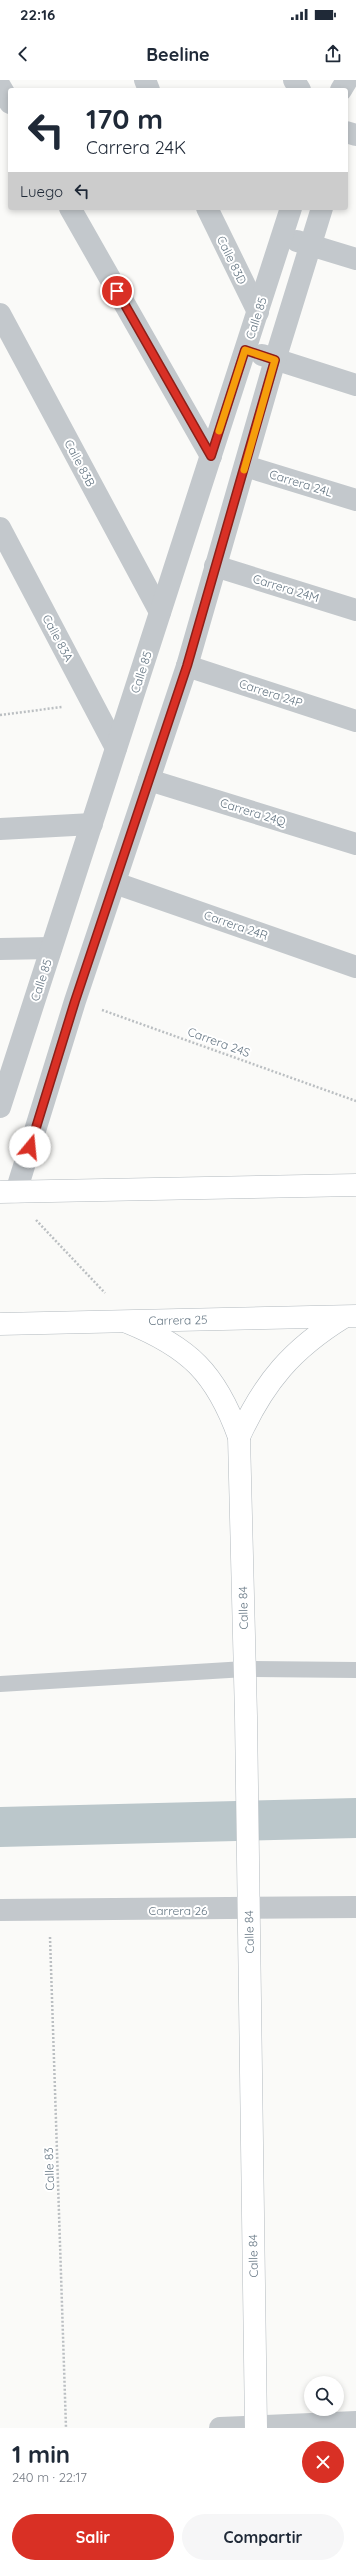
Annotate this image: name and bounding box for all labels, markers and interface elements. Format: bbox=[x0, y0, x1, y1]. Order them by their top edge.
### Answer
text: 22:16 bbox=[20, 5, 55, 24]
icon: back bbox=[12, 43, 34, 65]
text: Beeline bbox=[146, 43, 210, 66]
icon: share bbox=[322, 43, 344, 65]
text: 170 m bbox=[86, 101, 163, 136]
icon: left bbox=[20, 104, 72, 156]
text: Carrera 24K bbox=[86, 136, 186, 159]
icon: left bbox=[71, 180, 93, 202]
text: Luego bbox=[20, 182, 63, 201]
street label: Calle 83D bbox=[214, 233, 250, 287]
pin bbox=[100, 274, 134, 308]
icon: arrive bbox=[106, 280, 128, 302]
street label: Calle 85 bbox=[242, 295, 270, 341]
street label: Calle 83B bbox=[61, 437, 99, 489]
street label: Carrera 24L bbox=[268, 466, 335, 500]
street label: Carrera 24M bbox=[251, 571, 321, 605]
street label: Calle 83A bbox=[39, 612, 77, 664]
street label: Calle 85 bbox=[127, 649, 155, 695]
street label: Carrera 24P bbox=[237, 676, 305, 710]
street label: Carrera 24Q bbox=[218, 795, 288, 829]
street label: Carrera 24R bbox=[202, 907, 270, 943]
street label: Calle 85 bbox=[27, 957, 55, 1003]
street label: Carrera 24S bbox=[186, 1024, 253, 1060]
position arrow bbox=[9, 1126, 51, 1168]
street label: Carrera 25 bbox=[148, 1312, 208, 1328]
street label: Calle 84 bbox=[235, 1586, 251, 1630]
street label: Carrera 26 bbox=[149, 1903, 208, 1918]
street label: Calle 84 bbox=[241, 1910, 257, 1954]
street label: Calle 83 bbox=[41, 2147, 57, 2191]
street label: Calle 84 bbox=[245, 2234, 261, 2278]
map controls bbox=[304, 2376, 344, 2416]
button: search bbox=[304, 2376, 344, 2416]
text: 1 min bbox=[12, 2439, 70, 2469]
button: close bbox=[302, 2441, 344, 2483]
text: 240 m · 22:17 bbox=[12, 2469, 87, 2485]
button: Salir bbox=[12, 2514, 174, 2560]
button: Compartir bbox=[182, 2514, 344, 2560]

